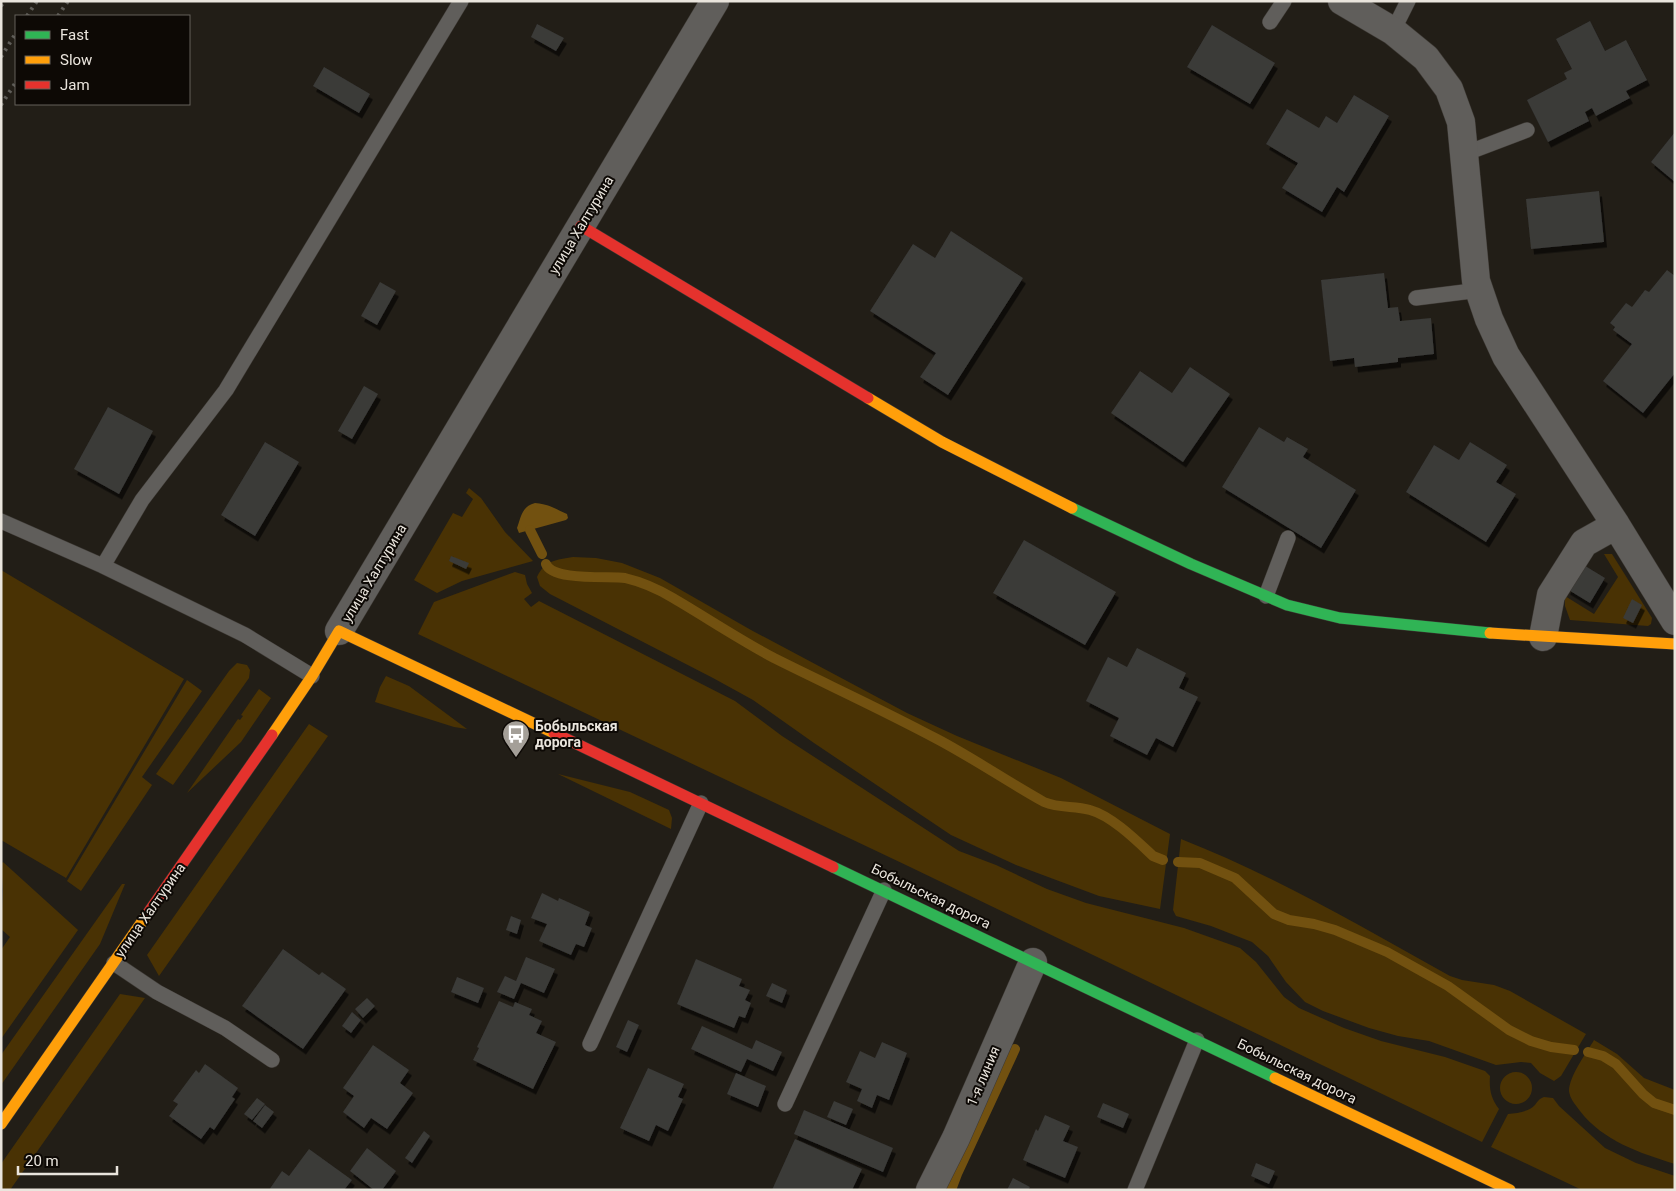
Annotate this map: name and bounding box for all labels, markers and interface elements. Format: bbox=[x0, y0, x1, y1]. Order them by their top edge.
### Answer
legend bbox=[15, 15, 190, 105]
text: Fast bbox=[60, 26, 89, 44]
text: Slow bbox=[60, 51, 92, 69]
text: Jam bbox=[60, 76, 90, 94]
street label: улица Халтурина bbox=[545, 173, 617, 277]
street label: улица Халтурина bbox=[338, 521, 410, 625]
place label: Бобыльская дорога bbox=[535, 718, 618, 750]
bus stop icon: Бобыльская дорога bbox=[501, 719, 531, 758]
street label: улица Халтурина bbox=[111, 860, 189, 960]
street label: Бобыльская дорога bbox=[869, 860, 993, 932]
street label: Бобыльская дорога bbox=[1235, 1035, 1359, 1107]
street label: 1-я линия bbox=[963, 1044, 1003, 1108]
scale bar bbox=[18, 1144, 116, 1176]
text: 20 m bbox=[25, 1152, 59, 1170]

